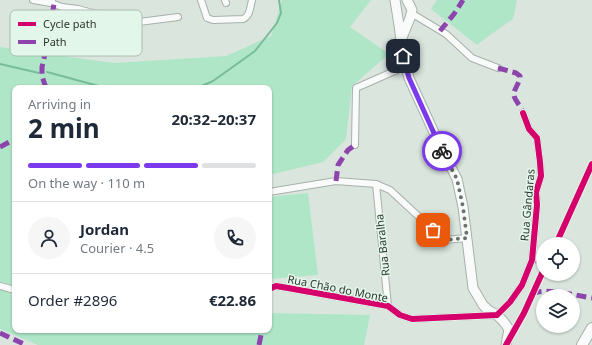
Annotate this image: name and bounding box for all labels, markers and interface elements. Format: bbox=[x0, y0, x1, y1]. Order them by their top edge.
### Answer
legend bbox=[10, 10, 142, 56]
text: Cycle path bbox=[43, 16, 96, 31]
text: Path bbox=[43, 34, 67, 49]
pin bbox=[386, 39, 420, 73]
icon: home bbox=[392, 45, 414, 67]
text: Arriving in bbox=[28, 95, 91, 113]
text: 20:32–20:37 bbox=[171, 109, 256, 129]
text: 2 min bbox=[28, 110, 100, 146]
courier bbox=[422, 131, 462, 171]
icon: bike bbox=[431, 140, 453, 162]
street label: Rua Gândaras bbox=[516, 168, 538, 242]
text: On the way · 110 m bbox=[28, 174, 145, 192]
street label: Rua Baralha bbox=[371, 213, 393, 277]
pin bbox=[416, 213, 450, 247]
button: person bbox=[28, 217, 70, 259]
button: phone bbox=[214, 217, 256, 259]
text: Jordan bbox=[80, 219, 129, 239]
icon: bag bbox=[422, 219, 444, 241]
map controls bbox=[536, 237, 580, 333]
button: locate bbox=[536, 237, 580, 281]
text: Courier · 4.5 bbox=[80, 239, 154, 257]
street label: Rua Chão do Monte bbox=[287, 271, 389, 305]
button: layers bbox=[536, 289, 580, 333]
text: Order #2896 bbox=[28, 290, 117, 310]
text: €22.86 bbox=[209, 290, 256, 310]

